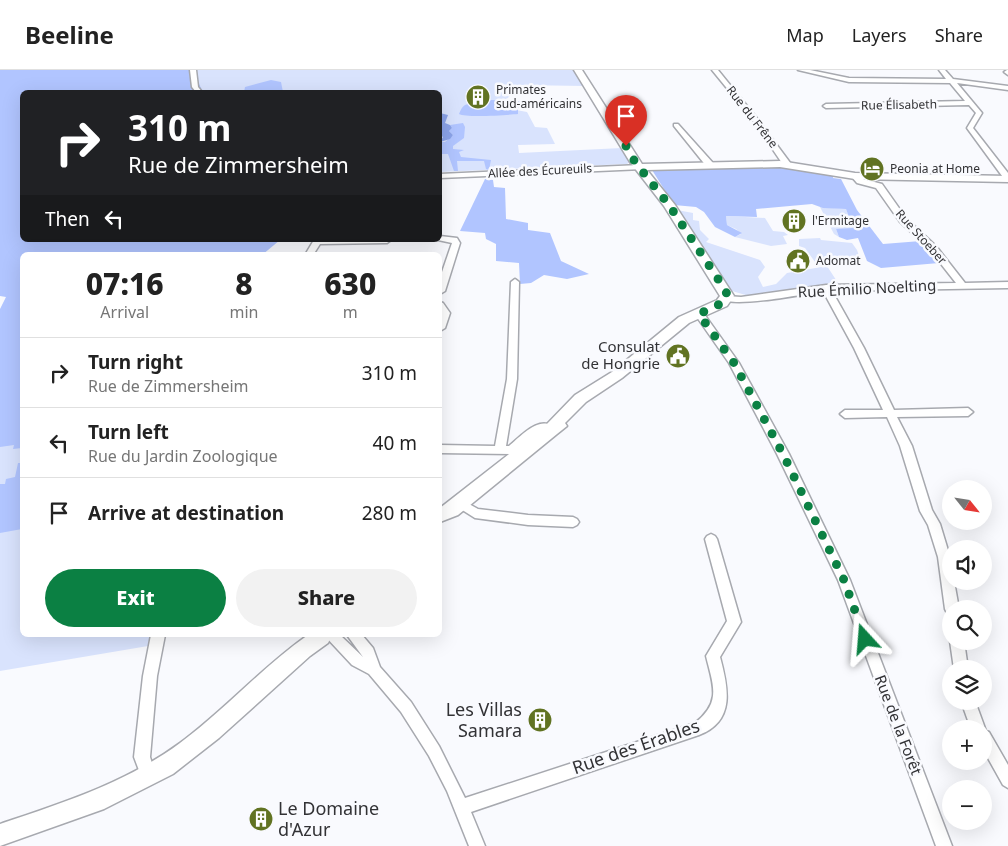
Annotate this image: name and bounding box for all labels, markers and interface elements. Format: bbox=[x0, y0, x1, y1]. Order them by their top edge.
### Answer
text: Beeline bbox=[25, 18, 114, 51]
text: Map bbox=[786, 23, 824, 47]
text: Layers bbox=[852, 23, 907, 47]
text: Share bbox=[935, 23, 983, 47]
place label: Primates sud-américains bbox=[496, 81, 582, 112]
street label: Rue du Frêne bbox=[723, 82, 782, 151]
building icon: Primates sud-américains bbox=[465, 84, 491, 110]
pin bbox=[605, 95, 647, 146]
street label: Rue Élisabeth bbox=[861, 95, 937, 114]
icon: arrive bbox=[612, 102, 640, 130]
text: 310 m bbox=[128, 104, 231, 151]
icon: right bbox=[45, 110, 110, 175]
text: Rue de Zimmersheim bbox=[128, 149, 349, 179]
hotel icon: Peonia at Home bbox=[859, 156, 885, 182]
street label: Allée des Écureuils bbox=[487, 159, 593, 182]
place label: Peonia at Home bbox=[890, 160, 980, 177]
icon: left bbox=[100, 205, 128, 233]
street label: Rue Stoeber bbox=[892, 205, 951, 268]
text: Then bbox=[45, 206, 90, 232]
building icon: l'Ermitage bbox=[781, 208, 807, 234]
place label: l'Ermitage bbox=[812, 212, 869, 229]
public building icon: Adomat bbox=[785, 248, 811, 274]
place label: Adomat bbox=[816, 252, 861, 269]
text: 07:16 bbox=[86, 263, 164, 304]
text: 8 bbox=[235, 263, 253, 304]
text: 630 bbox=[324, 263, 376, 304]
street label: Rue Émilio Noelting bbox=[797, 274, 937, 302]
text: Arrival bbox=[100, 301, 149, 323]
text: min bbox=[229, 301, 258, 323]
text: m bbox=[343, 301, 358, 323]
place label: Consulat de Hongrie bbox=[581, 336, 661, 373]
public building icon: Consulat de Hongrie bbox=[665, 343, 691, 369]
text: Turn right bbox=[88, 349, 183, 375]
icon: right bbox=[45, 359, 73, 387]
text: 310 m bbox=[362, 360, 417, 386]
text: Rue de Zimmersheim bbox=[88, 375, 249, 397]
text: Turn left bbox=[88, 419, 169, 445]
icon: left bbox=[45, 429, 73, 457]
text: 40 m bbox=[373, 430, 417, 456]
text: Rue du Jardin Zoologique bbox=[88, 445, 278, 467]
north arrow bbox=[942, 480, 992, 530]
map controls bbox=[942, 480, 992, 830]
icon: arrive bbox=[45, 499, 73, 527]
text: Arrive at destination bbox=[88, 500, 284, 526]
text: 280 m bbox=[362, 500, 417, 526]
button: sound bbox=[942, 540, 992, 590]
button: Exit bbox=[45, 569, 226, 627]
button: Share bbox=[236, 569, 417, 627]
button: search bbox=[942, 600, 992, 650]
position arrow bbox=[838, 612, 890, 664]
button: layers bbox=[942, 660, 992, 710]
street label: Rue de la Forêt bbox=[871, 672, 927, 778]
place label: Les Villas Samara bbox=[446, 697, 522, 742]
building icon: Les Villas Samara bbox=[527, 707, 553, 733]
street label: Rue des Érables bbox=[569, 713, 703, 779]
button: + bbox=[942, 720, 992, 770]
button: − bbox=[942, 780, 992, 830]
place label: Le Domaine d'Azur bbox=[278, 796, 379, 841]
building icon: Le Domaine d'Azur bbox=[248, 806, 274, 832]

